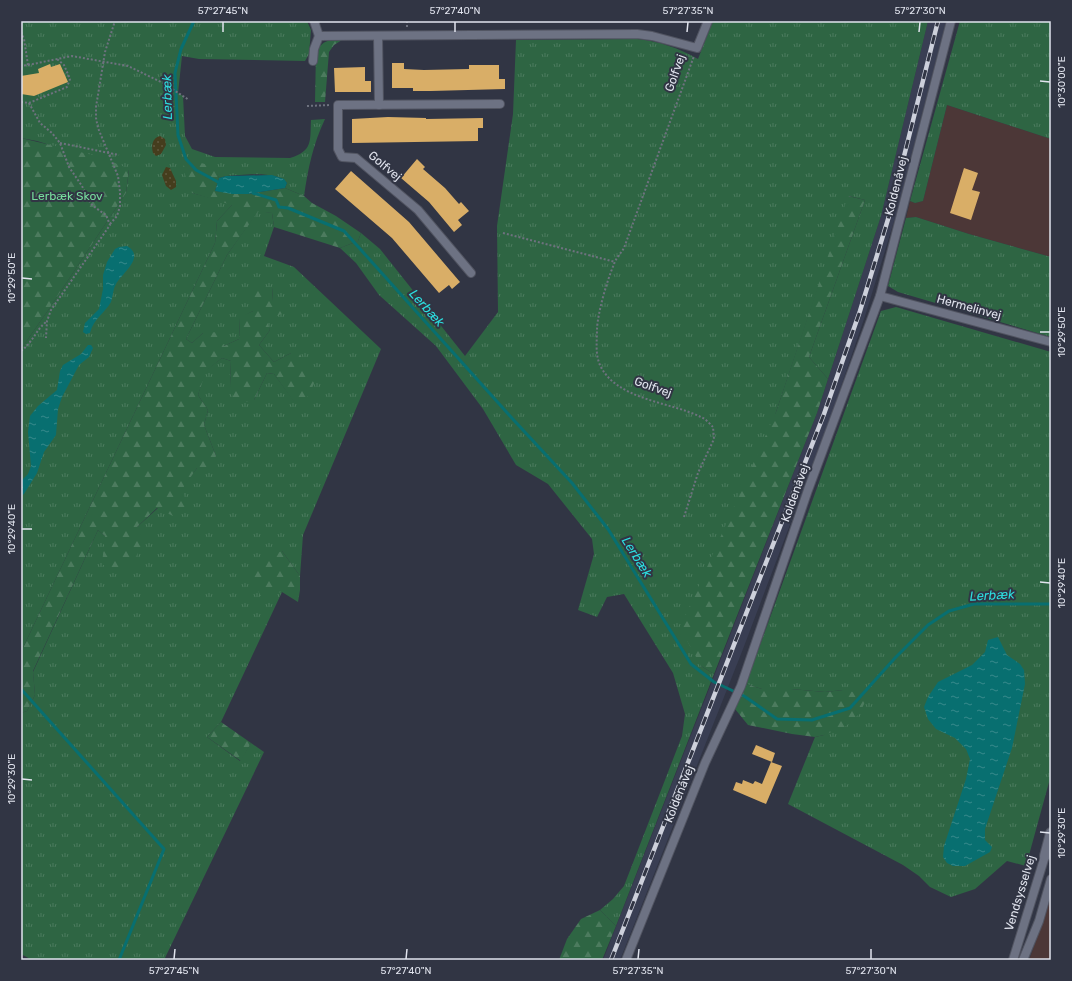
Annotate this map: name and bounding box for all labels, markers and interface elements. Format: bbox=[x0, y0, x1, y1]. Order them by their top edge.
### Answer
text: 57°27'45"N bbox=[198, 5, 248, 17]
text: 57°27'40"N bbox=[430, 5, 480, 17]
text: 57°27'35"N bbox=[663, 5, 713, 17]
text: 57°27'30"N bbox=[894, 5, 946, 17]
street label: Golfvej bbox=[662, 52, 688, 94]
text: 10°30'00"E bbox=[1056, 56, 1068, 108]
water label: Lerbæk bbox=[159, 74, 175, 120]
street label: Golfvej bbox=[366, 148, 404, 184]
street label: Koldenåvej bbox=[882, 155, 910, 217]
park label: Lerbæk Skov bbox=[31, 189, 103, 203]
text: 10°29'50"E bbox=[6, 253, 18, 303]
water label: Lerbæk bbox=[406, 286, 448, 330]
street label: Hermelinvej bbox=[935, 292, 1003, 322]
text: 10°29'50"E bbox=[1056, 307, 1068, 357]
street label: Golfvej bbox=[632, 374, 674, 400]
street label: Koldenåvej bbox=[778, 462, 812, 524]
text: 10°29'40"E bbox=[6, 504, 18, 554]
water label: Lerbæk bbox=[619, 534, 656, 580]
text: 10°29'40"E bbox=[1056, 558, 1068, 608]
water label: Lerbæk bbox=[969, 586, 1015, 604]
text: 10°29'30"E bbox=[6, 754, 18, 804]
street label: Koldenåvej bbox=[661, 763, 697, 825]
text: 10°29'30"E bbox=[1056, 808, 1068, 858]
street label: Vendsysselvej bbox=[1002, 853, 1038, 933]
text: 57°27'45"N bbox=[149, 965, 199, 977]
text: 57°27'40"N bbox=[381, 965, 431, 977]
text: 57°27'35"N bbox=[613, 965, 663, 977]
text: 57°27'30"N bbox=[845, 965, 897, 977]

